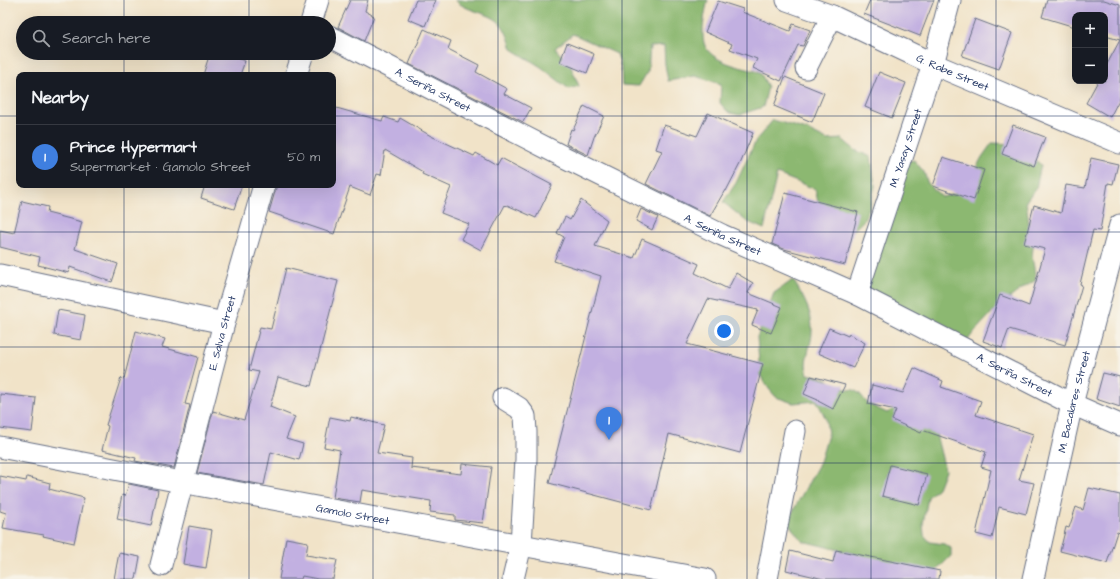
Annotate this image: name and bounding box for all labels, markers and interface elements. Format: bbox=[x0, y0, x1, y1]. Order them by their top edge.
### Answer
map controls bbox=[1072, 12, 1108, 84]
button: + bbox=[1072, 12, 1108, 48]
search box bbox=[16, 16, 336, 60]
icon: search bbox=[30, 27, 52, 49]
text: Search here bbox=[62, 28, 151, 49]
button: − bbox=[1072, 48, 1108, 84]
street label: G. Rabe Street bbox=[914, 50, 992, 95]
street label: A. Seriña Street bbox=[392, 64, 474, 116]
text: Nearby bbox=[32, 86, 89, 110]
street label: M. Yasay Street bbox=[886, 106, 926, 189]
text: Prince Hypermart bbox=[70, 137, 197, 158]
text: 1 bbox=[44, 148, 46, 166]
text: 50 m bbox=[287, 148, 320, 166]
text: Supermarket · Gamolo Street bbox=[70, 158, 251, 176]
street label: A. Seriña Street bbox=[682, 211, 764, 259]
street label: E. Salva Street bbox=[205, 293, 240, 372]
your location bbox=[714, 321, 734, 341]
street label: A. Seriña Street bbox=[974, 349, 1055, 401]
street label: M. Bacalares Street bbox=[1054, 349, 1094, 454]
pin: 1 bbox=[596, 407, 622, 440]
street label: Gamolo Street bbox=[315, 500, 391, 529]

